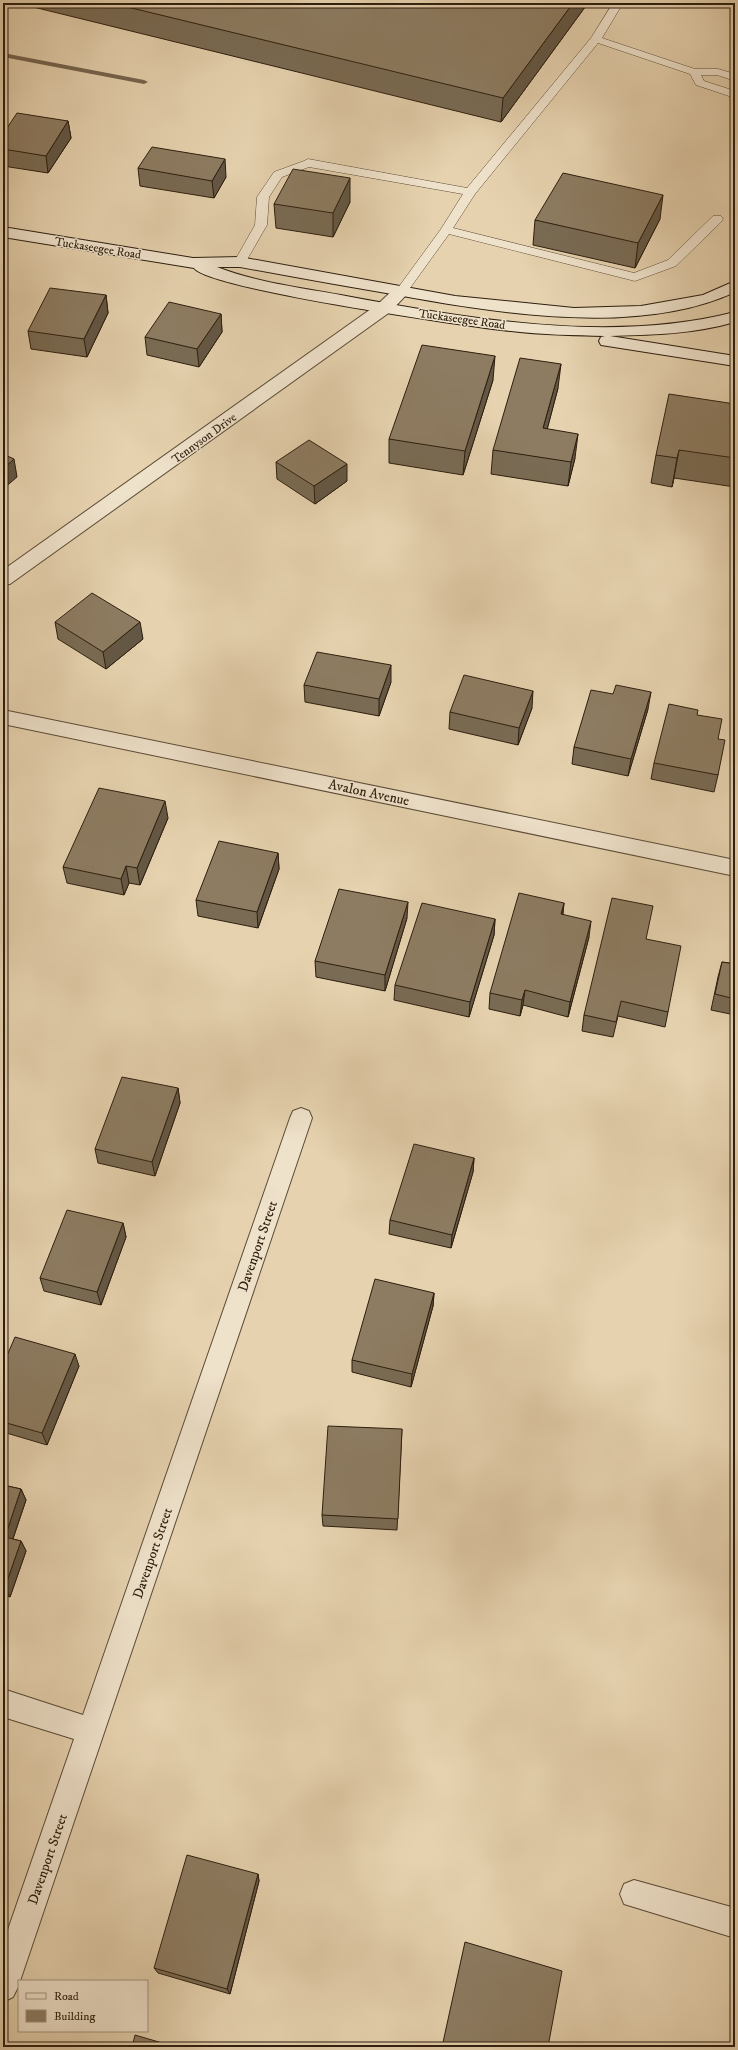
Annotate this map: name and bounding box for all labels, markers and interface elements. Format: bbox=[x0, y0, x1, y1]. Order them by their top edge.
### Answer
street label: Tuckaseegee Road bbox=[54, 234, 142, 263]
street label: Tuckaseegee Road bbox=[418, 306, 506, 333]
street label: Tennyson Drive bbox=[169, 410, 240, 467]
street label: Avalon Avenue bbox=[327, 776, 411, 810]
street label: Davenport Street bbox=[234, 1198, 282, 1294]
street label: Davenport Street bbox=[129, 1505, 177, 1601]
street label: Davenport Street bbox=[24, 1811, 72, 1907]
legend bbox=[18, 1980, 148, 2032]
text: Road bbox=[54, 1989, 79, 2004]
text: Building bbox=[54, 2009, 95, 2024]

